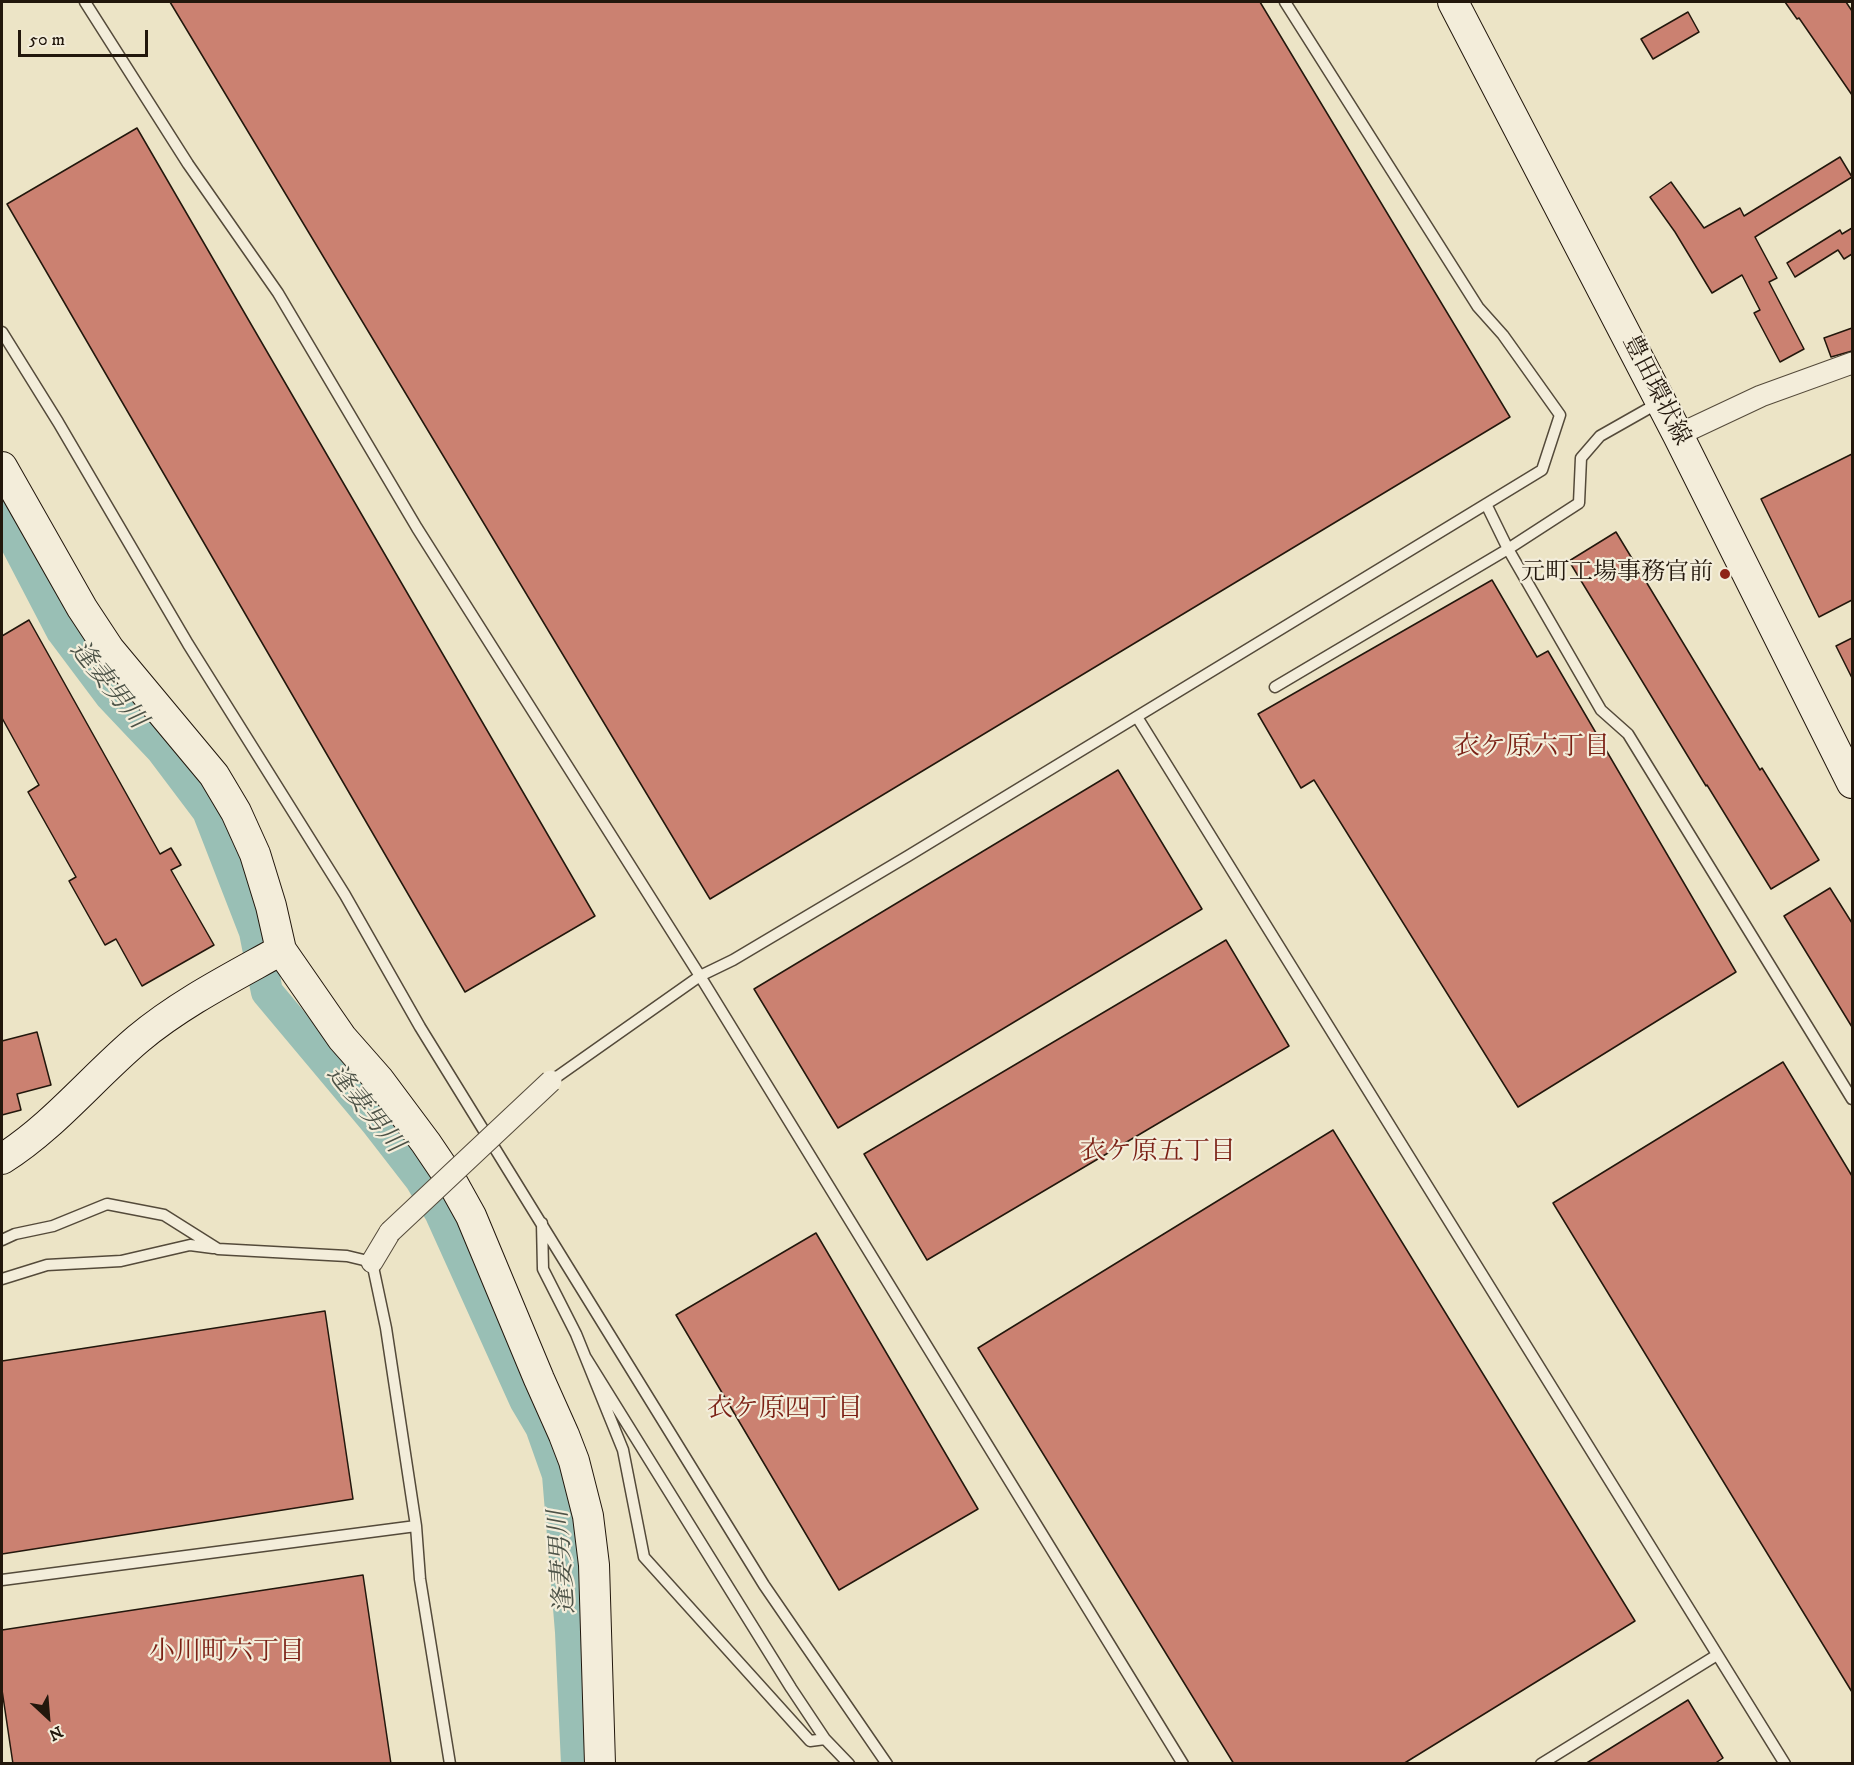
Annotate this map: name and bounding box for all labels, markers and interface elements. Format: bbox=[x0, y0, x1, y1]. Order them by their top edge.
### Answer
scale bar bbox=[21, 18, 152, 56]
text: 50 m bbox=[29, 29, 65, 51]
street label: 豊田環状線 bbox=[1615, 331, 1695, 451]
place label: 元町工場事務官前 bbox=[1521, 560, 1713, 588]
marker: 元町工場事務官前 bbox=[1718, 567, 1732, 581]
water label: 逢妻男川 bbox=[62, 636, 152, 736]
district label: 衣ケ原六丁目 bbox=[1454, 733, 1610, 765]
water label: 逢妻男川 bbox=[319, 1060, 409, 1160]
district label: 衣ケ原五丁目 bbox=[1080, 1138, 1236, 1170]
district label: 衣ケ原四丁目 bbox=[707, 1395, 863, 1427]
water label: 逢妻男川 bbox=[545, 1509, 583, 1615]
district label: 小川町六丁目 bbox=[149, 1638, 305, 1670]
north arrow bbox=[18, 1687, 78, 1747]
text: N bbox=[46, 1721, 66, 1745]

